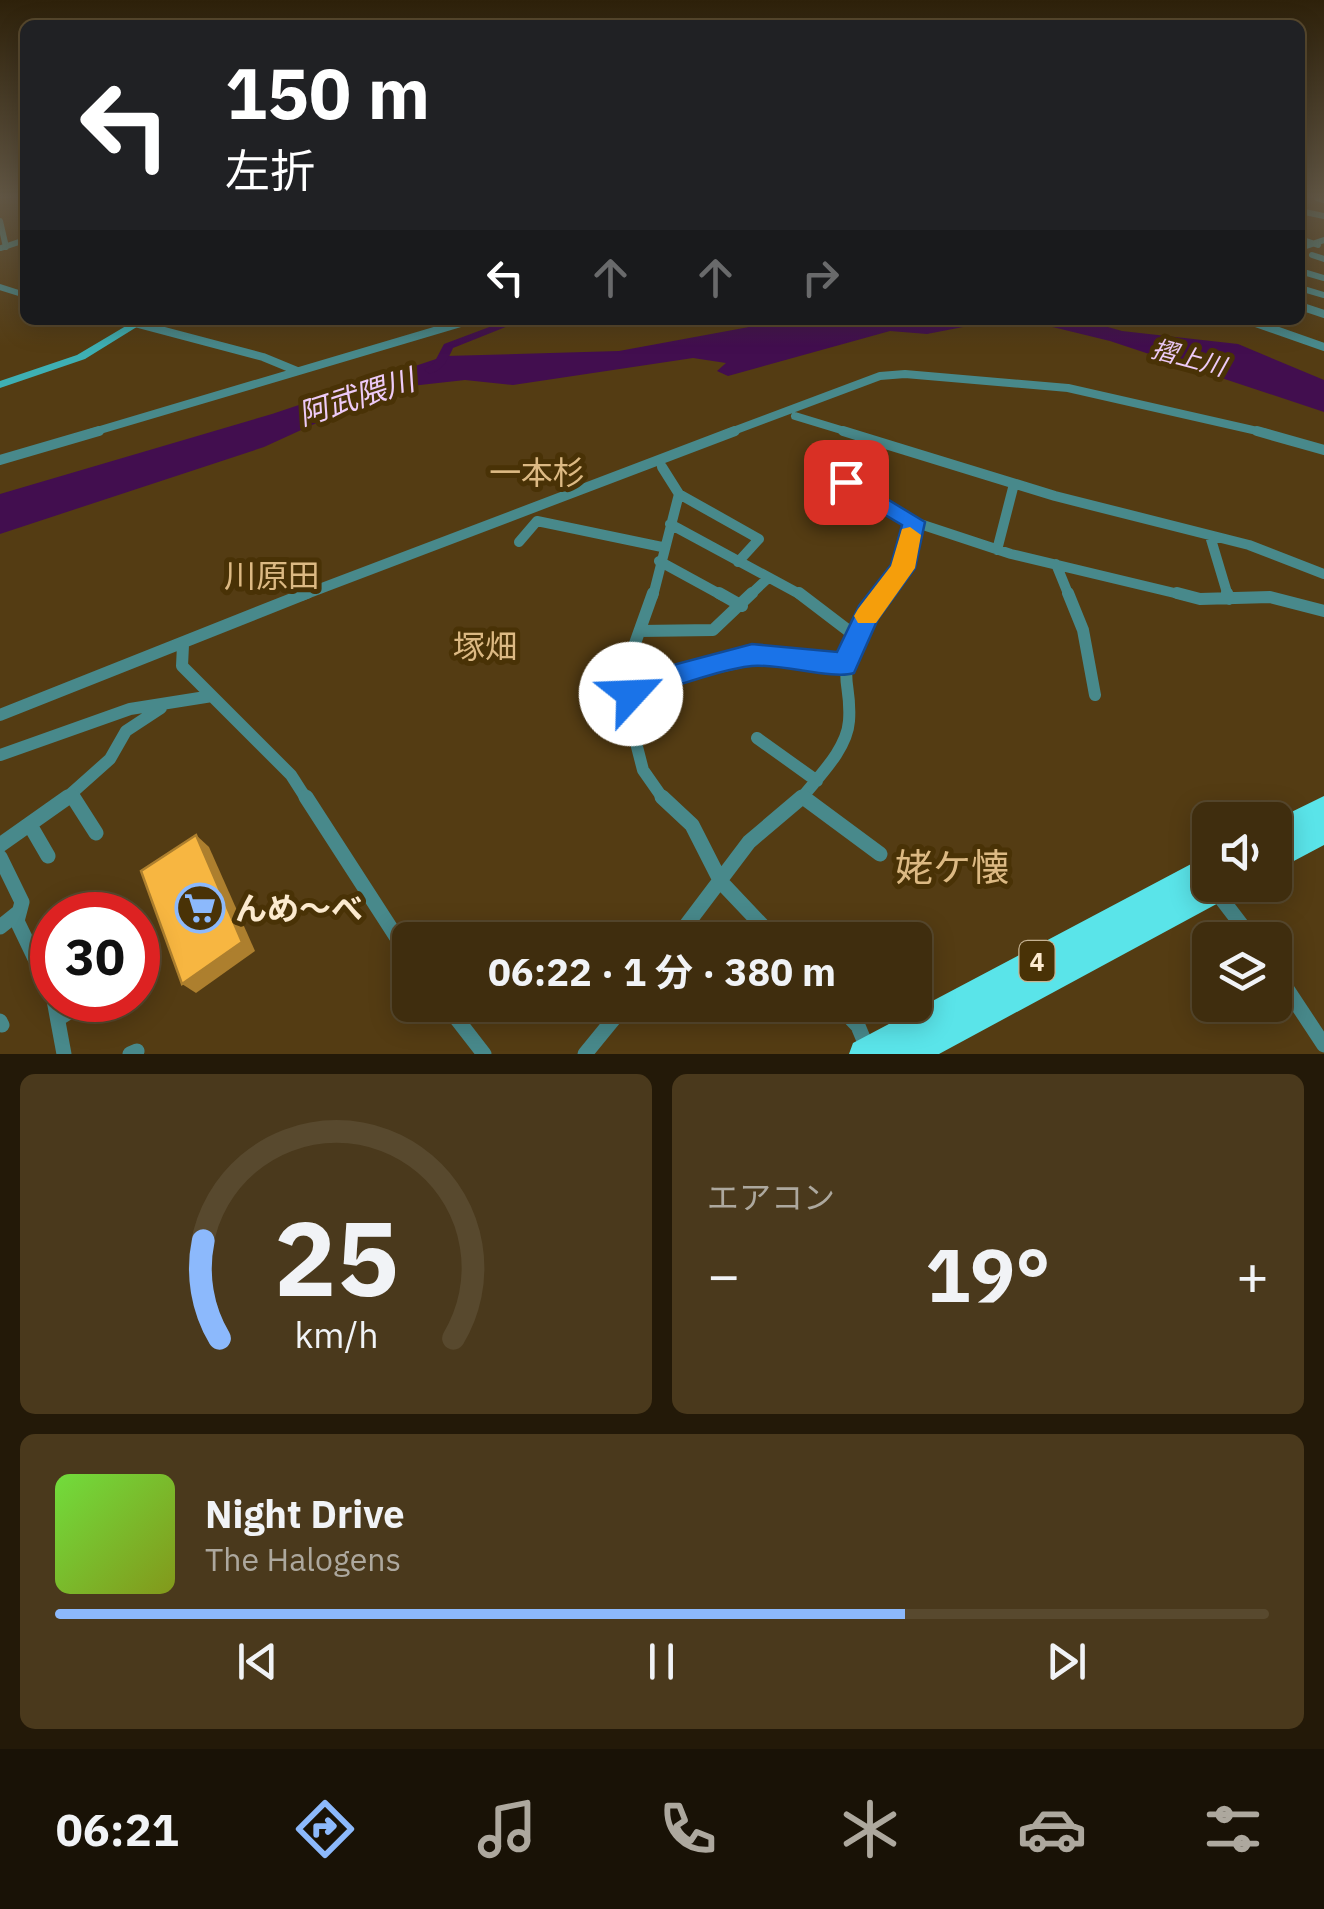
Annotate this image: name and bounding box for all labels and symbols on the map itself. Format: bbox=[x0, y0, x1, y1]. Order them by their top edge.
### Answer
water label: 摺上川 bbox=[1148, 331, 1232, 383]
water label: 阿武隈川 bbox=[293, 358, 422, 433]
pin bbox=[804, 440, 889, 525]
district label: 一本杉 bbox=[489, 451, 585, 493]
district label: 川原田 bbox=[224, 554, 320, 596]
district label: 塚畑 bbox=[453, 625, 517, 667]
position arrow bbox=[579, 642, 683, 746]
district label: 姥ケ懐 bbox=[895, 842, 1009, 891]
supermarket icon: んめ～べ bbox=[174, 882, 226, 934]
place label: んめ～べ bbox=[235, 887, 363, 929]
speed limit sign: 30 bbox=[30, 892, 160, 1022]
road number: 4 bbox=[1020, 941, 1054, 981]

